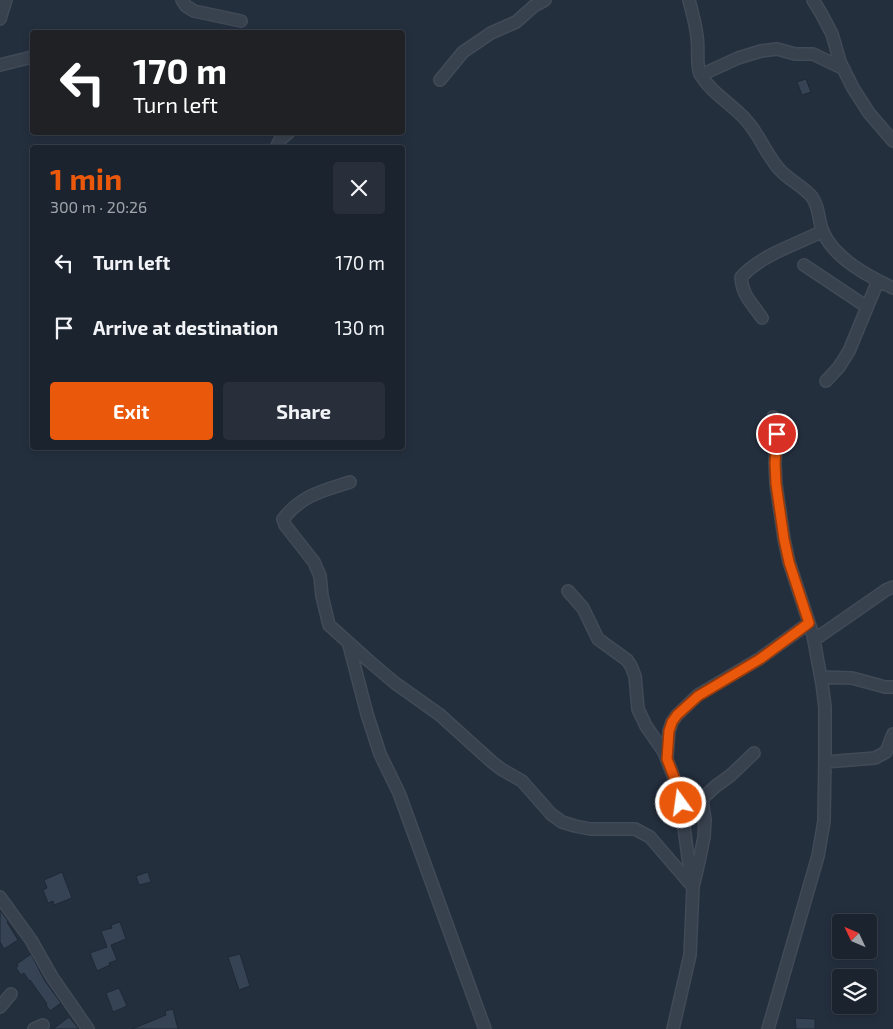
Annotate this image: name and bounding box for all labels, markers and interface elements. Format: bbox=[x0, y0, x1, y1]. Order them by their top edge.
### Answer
text: 170 m bbox=[133, 49, 227, 91]
icon: left bbox=[50, 50, 115, 115]
text: Turn left bbox=[133, 91, 218, 117]
text: 1 min bbox=[50, 160, 122, 196]
button: close bbox=[333, 162, 385, 214]
text: 300 m · 20:26 bbox=[50, 197, 147, 216]
icon: left bbox=[50, 249, 78, 277]
text: Turn left bbox=[93, 251, 170, 274]
text: 170 m bbox=[335, 251, 385, 274]
icon: arrive bbox=[50, 314, 78, 342]
text: Arrive at destination bbox=[93, 316, 278, 339]
text: 130 m bbox=[335, 316, 385, 339]
button: Exit bbox=[50, 382, 213, 440]
button: Share bbox=[223, 382, 385, 440]
pin bbox=[756, 413, 798, 455]
icon: arrive bbox=[763, 420, 791, 448]
position arrow bbox=[654, 776, 706, 828]
north arrow bbox=[832, 914, 878, 959]
map controls bbox=[832, 914, 877, 1014]
button: layers bbox=[832, 969, 877, 1014]

